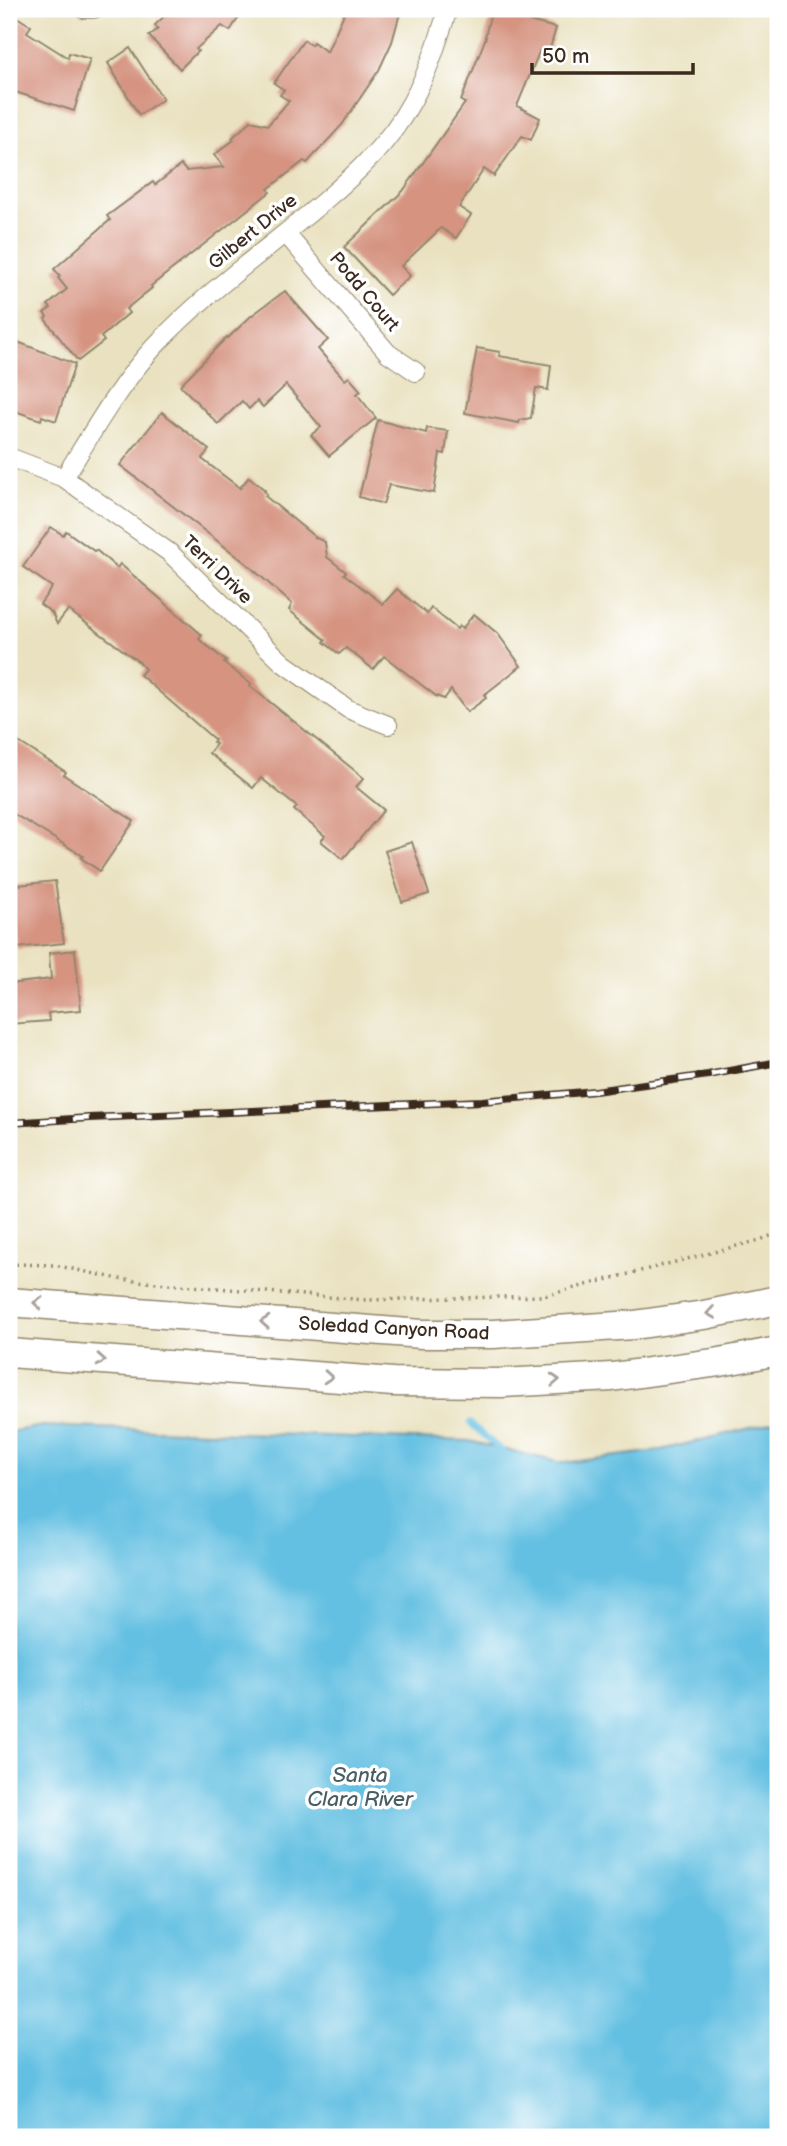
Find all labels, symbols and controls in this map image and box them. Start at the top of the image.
scale bar [532,32,692,76]
text: 50 m [542,44,589,69]
street label: Gilbert Drive [204,189,302,275]
street label: Podd Court [324,248,404,336]
street label: Terri Drive [177,531,257,609]
one-way arrow [32,1296,43,1311]
one-way arrow [705,1305,717,1320]
street label: Soledad Canyon Road [298,1313,490,1345]
one-way arrow [259,1314,270,1329]
one-way arrow [96,1352,107,1367]
one-way arrow [323,1369,334,1384]
one-way arrow [550,1373,561,1388]
water label: Santa Clara River [307,1763,414,1812]

